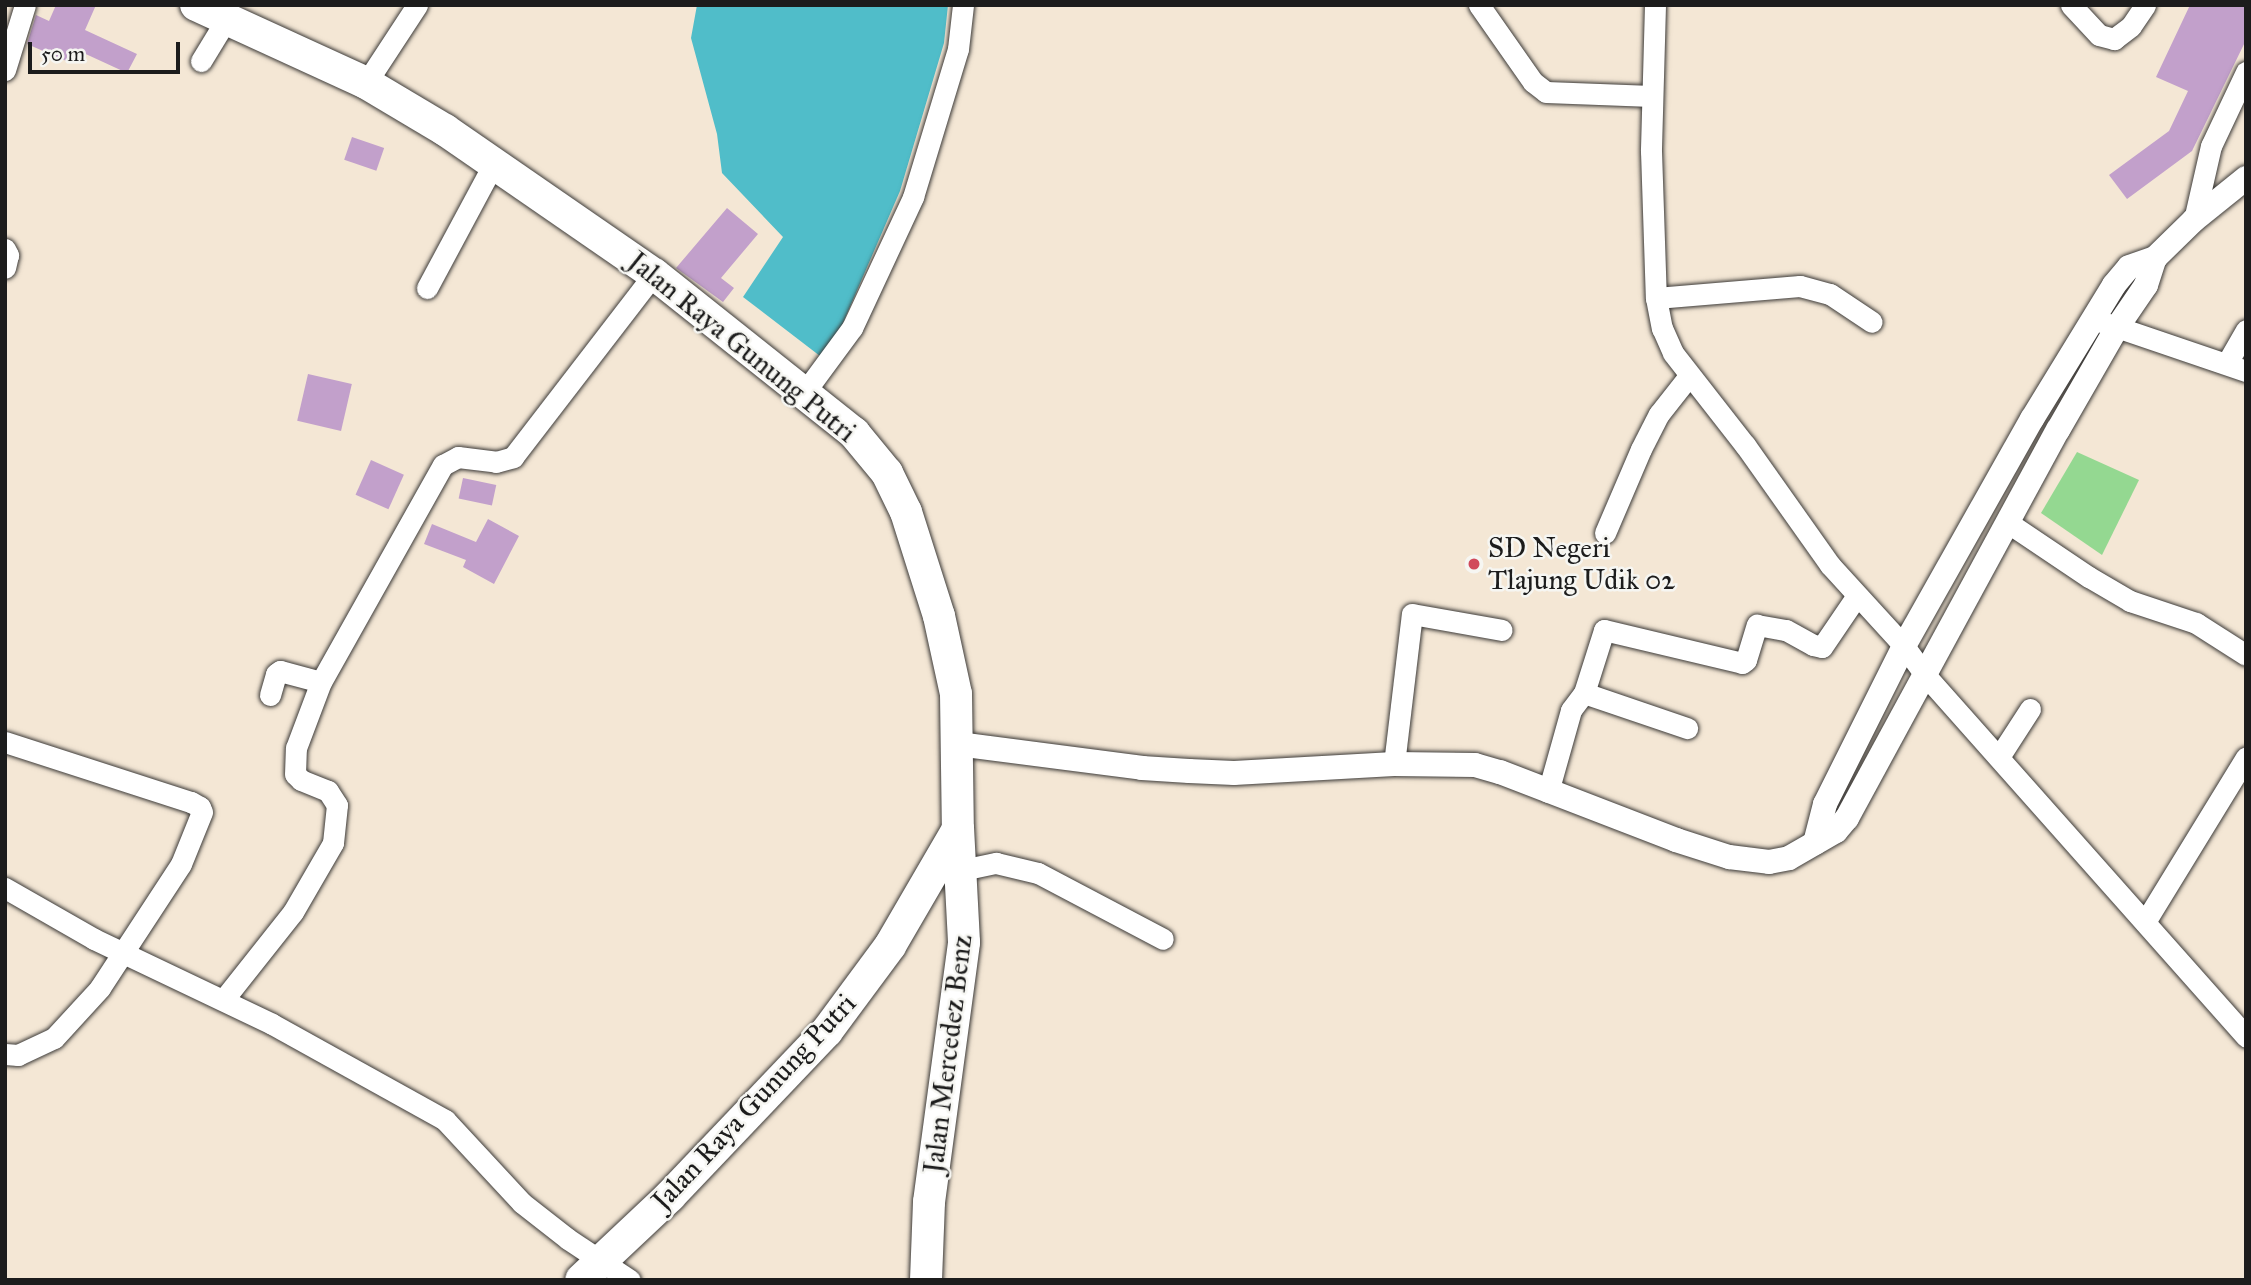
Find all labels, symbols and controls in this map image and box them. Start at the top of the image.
scale bar [32,28,184,72]
text: 50 m [41,41,85,67]
street label: Jalan Raya Gunung Putri [621,245,863,449]
place label: SD Negeri Tlajung Udik 02 [1488,531,1675,597]
marker: SD Negeri Tlajung Udik 02 [1466,556,1482,572]
street label: Jalan Mercedez Benz [917,933,979,1175]
street label: Jalan Raya Gunung Putri [645,987,863,1217]

